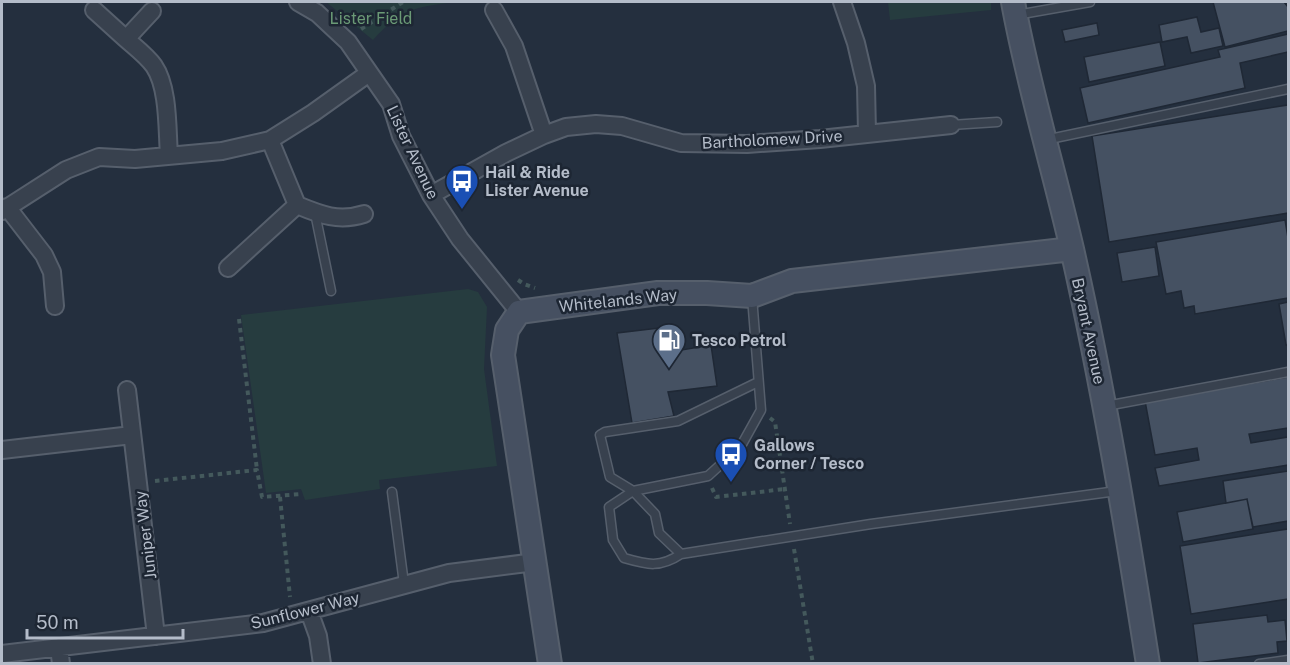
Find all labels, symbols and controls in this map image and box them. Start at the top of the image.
park label: Lister Field [330,9,412,28]
street label: Lister Avenue [383,102,443,202]
street label: Bartholomew Drive [701,126,843,153]
bus stop icon: Hail & Ride Lister Avenue [444,163,480,210]
place label: Hail & Ride Lister Avenue [485,163,589,200]
street label: Bryant Avenue [1068,276,1109,386]
street label: Whitelands Way [558,285,679,316]
fuel station icon: Tesco Petrol [651,322,687,369]
place label: Tesco Petrol [692,331,787,350]
bus stop icon: Gallows Corner / Tesco [713,436,749,483]
place label: Gallows Corner / Tesco [754,436,864,473]
street label: Juniper Way [131,489,160,580]
street label: Sunflower Way [249,588,362,633]
scale bar [27,602,183,640]
text: 50 m [36,612,79,633]

